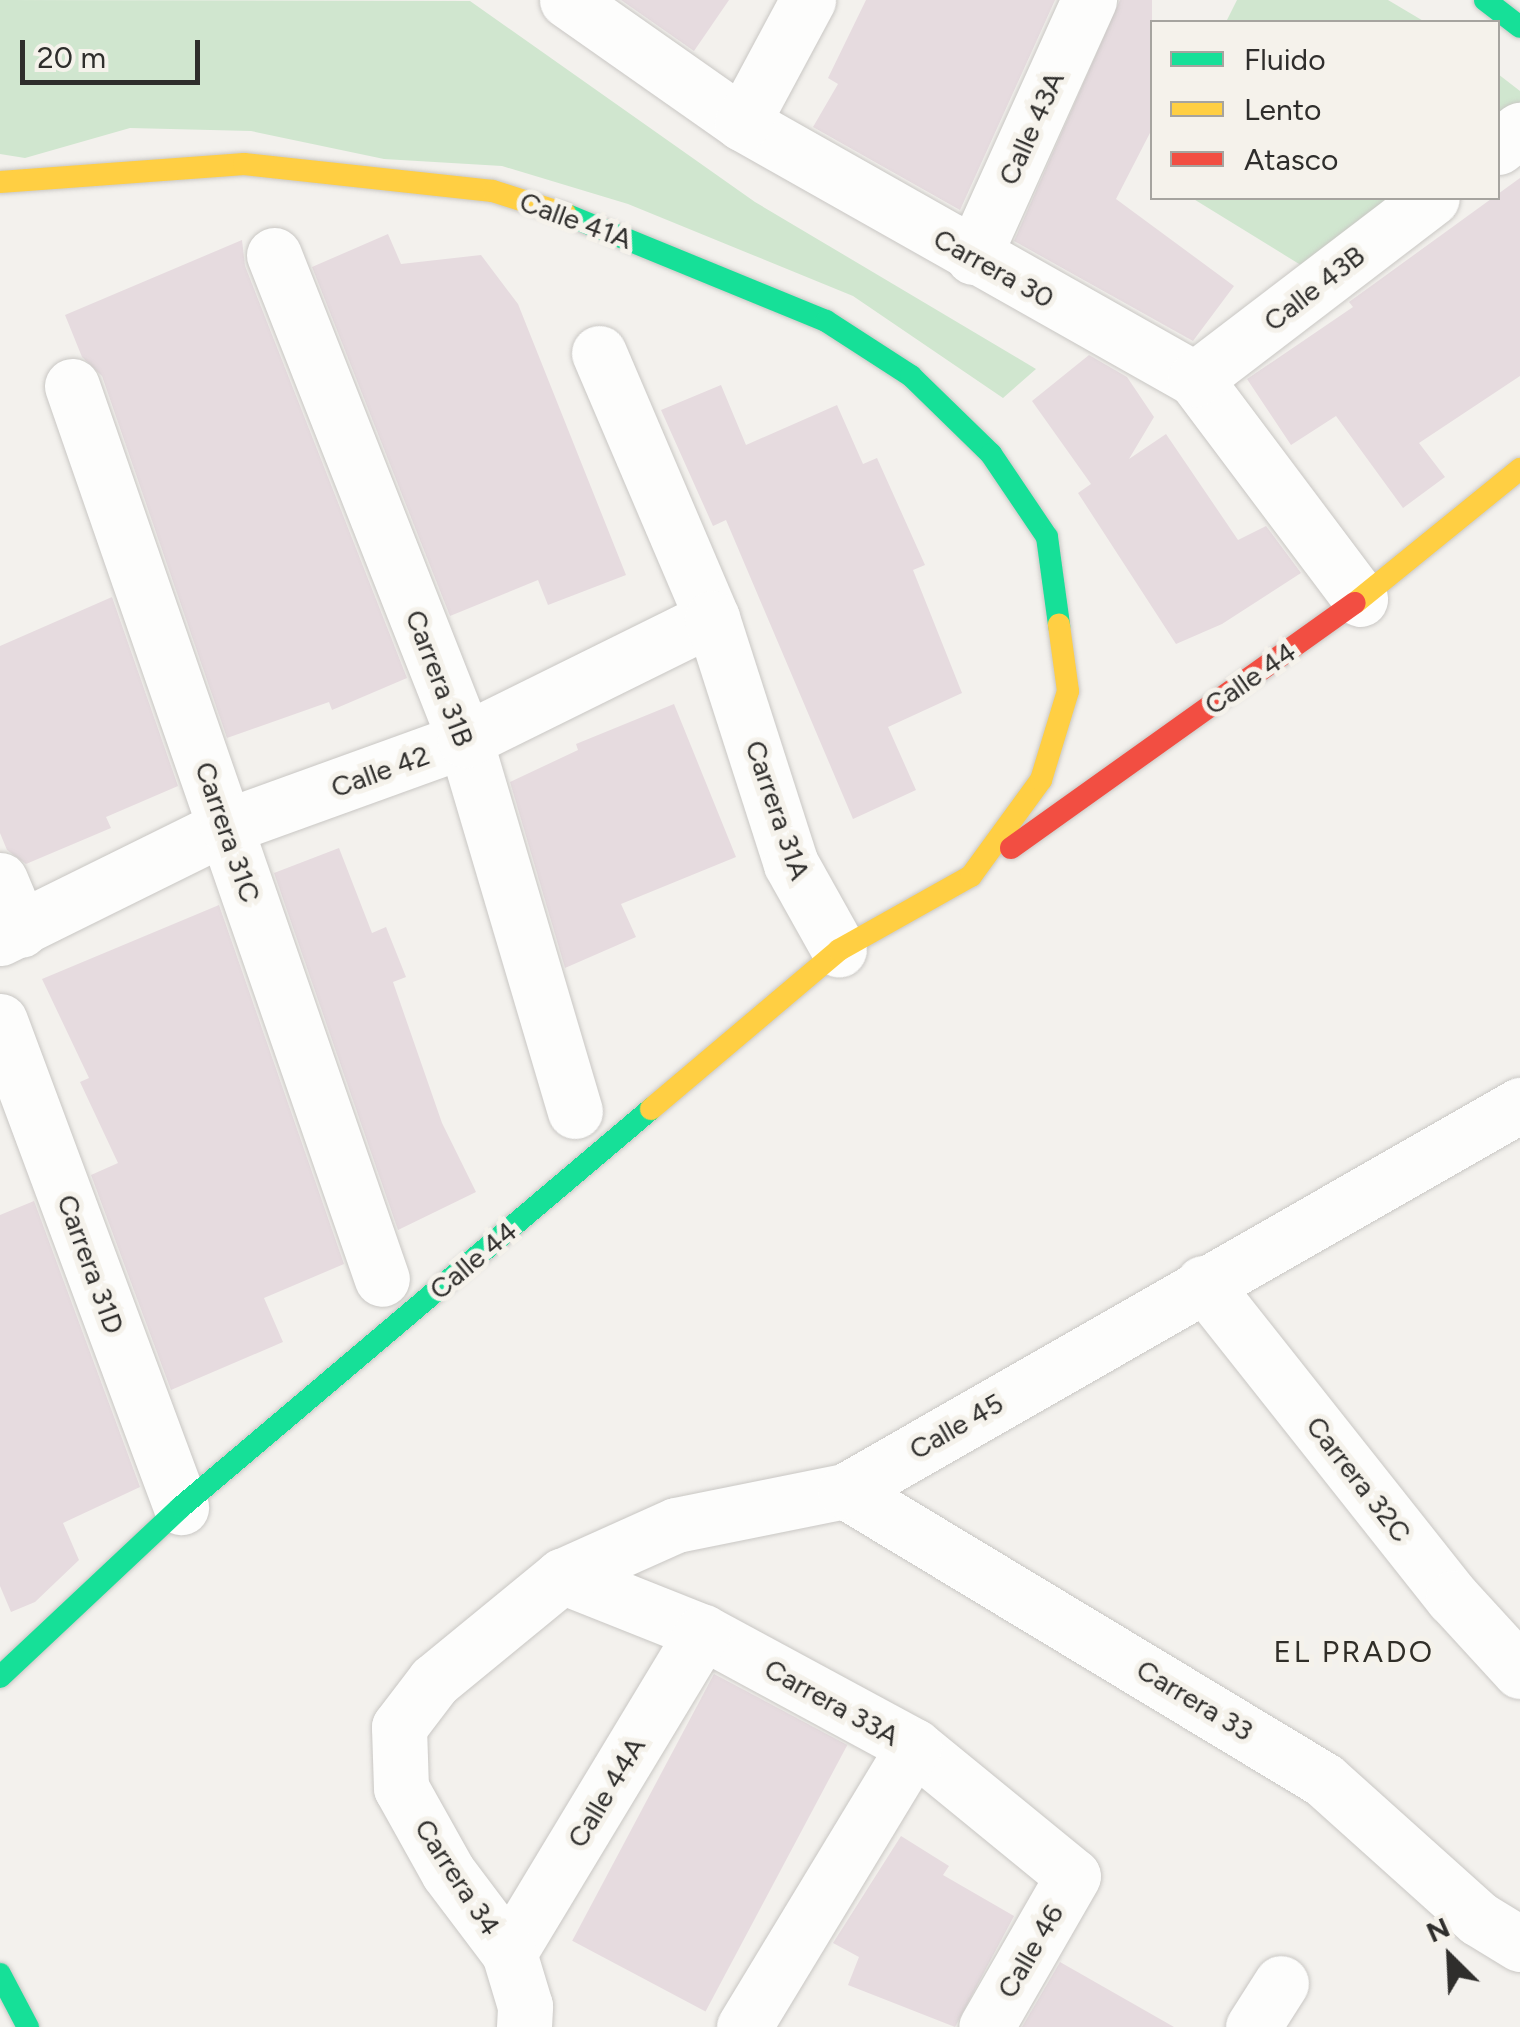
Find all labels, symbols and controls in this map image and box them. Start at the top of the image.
scale bar [25,20,205,82]
legend [1150,20,1500,200]
text: 20 m [37,39,106,76]
text: Fluido [1244,41,1326,78]
street label: Calle 43A [991,66,1071,190]
text: Lento [1244,91,1321,128]
text: Atasco [1244,141,1339,178]
street label: Calle 41A [515,184,637,256]
street label: Carrera 30 [928,221,1060,315]
street label: Calle 43B [1257,238,1371,338]
street label: Carrera 31B [399,605,481,751]
street label: Calle 44 [1198,634,1302,722]
street label: Carrera 31A [738,736,818,884]
street label: Calle 42 [326,738,434,804]
street label: Carrera 31C [188,757,268,907]
street label: Carrera 31D [50,1190,132,1338]
street label: Calle 44 [422,1214,524,1306]
street label: Calle 45 [903,1386,1009,1466]
street label: Carrera 32C [1299,1409,1419,1549]
district label: EL PRADO [1273,1634,1435,1670]
street label: Carrera 33A [759,1651,905,1753]
street label: Carrera 33 [1131,1652,1259,1748]
street label: Calle 44A [560,1731,652,1853]
street label: Carrera 34 [408,1813,508,1941]
street label: Calle 46 [990,1898,1070,2004]
north arrow [1400,1907,1500,2007]
text: N [1421,1910,1455,1950]

